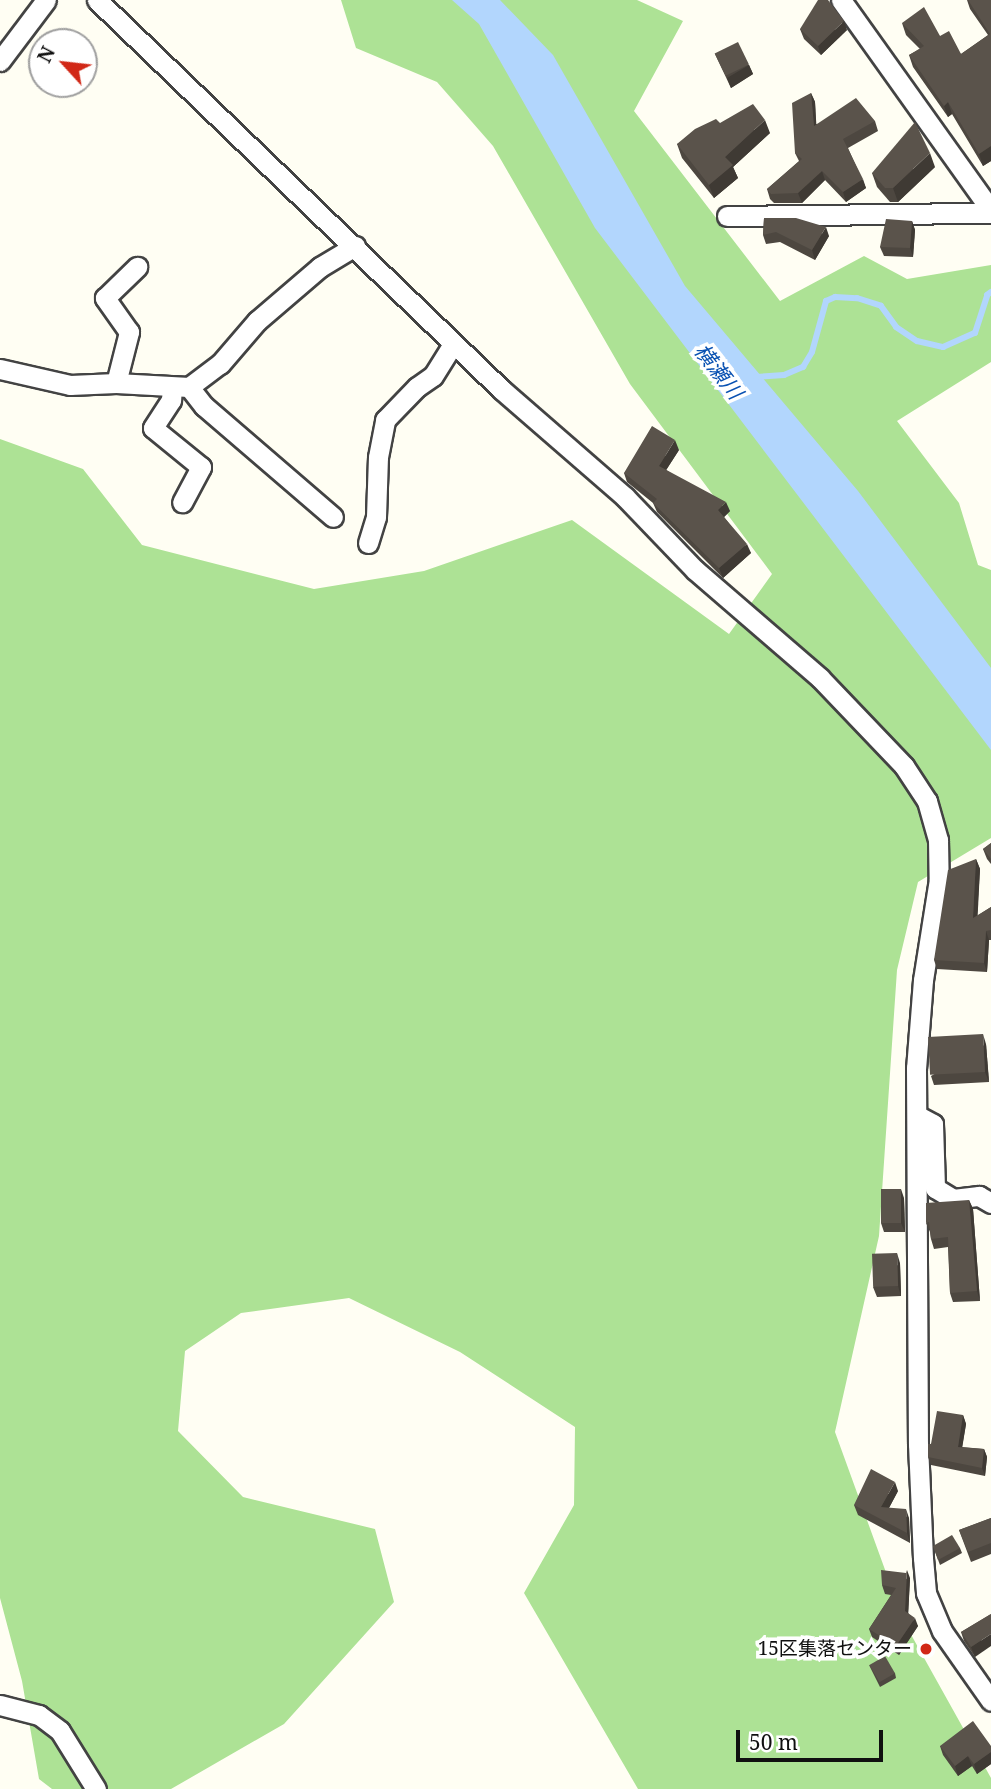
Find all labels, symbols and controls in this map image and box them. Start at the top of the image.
north arrow [28,28,98,98]
text: N [31,42,61,67]
water label: 横瀬川 [690,338,748,404]
place label: 15区集落センター [758,1638,912,1660]
marker: 15区集落センター [918,1641,934,1657]
scale bar [739,1716,886,1760]
text: 50 m [749,1728,798,1756]

